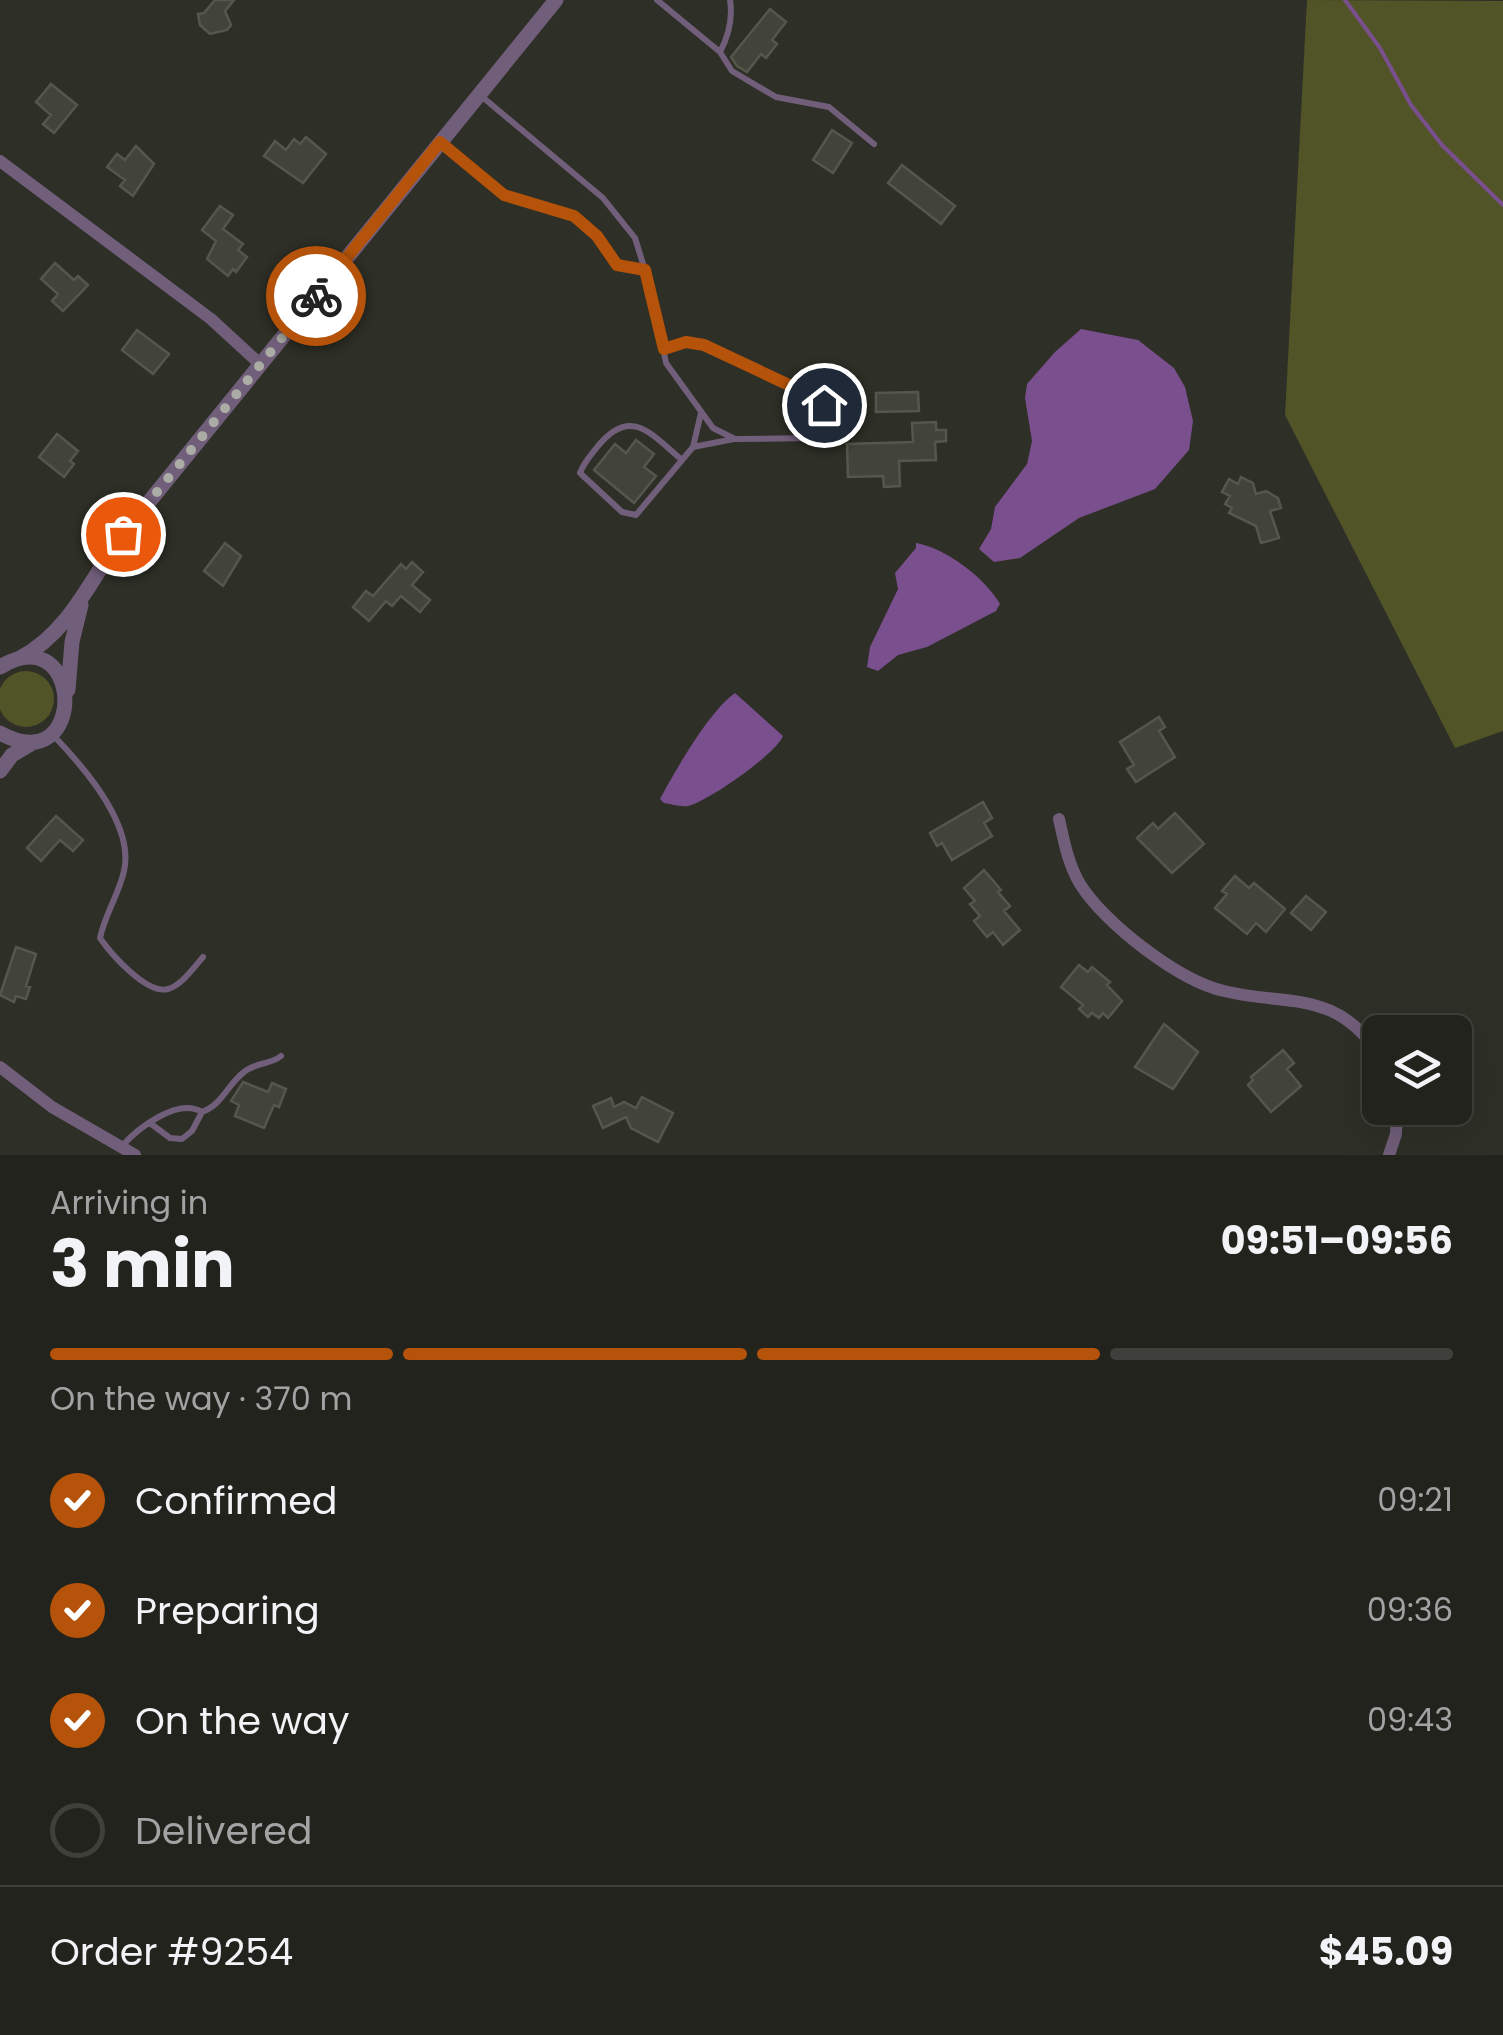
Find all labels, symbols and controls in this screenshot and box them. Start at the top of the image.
courier [266,246,366,346]
icon: bike [289,269,344,324]
pin [782,363,867,448]
icon: home [797,378,852,433]
pin [81,492,166,577]
icon: bag [96,507,151,562]
map controls [1362,1015,1472,1125]
button: layers [1362,1015,1472,1125]
text: Arriving in [50,1180,208,1225]
text: 09:51–09:56 [1221,1214,1453,1267]
text: 3 min [50,1219,235,1310]
text: On the way · 370 m [50,1376,352,1421]
icon: check [50,1473,105,1528]
text: Confirmed [135,1474,337,1527]
text: 09:21 [1377,1477,1453,1522]
icon: check [50,1583,105,1638]
text: Preparing [135,1584,320,1637]
text: 09:36 [1367,1587,1453,1632]
icon: check [50,1693,105,1748]
text: On the way [135,1694,349,1747]
text: 09:43 [1367,1697,1453,1742]
text: Delivered [135,1804,312,1857]
text: Order #9254 [50,1925,293,1978]
text: $45.09 [1319,1925,1453,1978]

